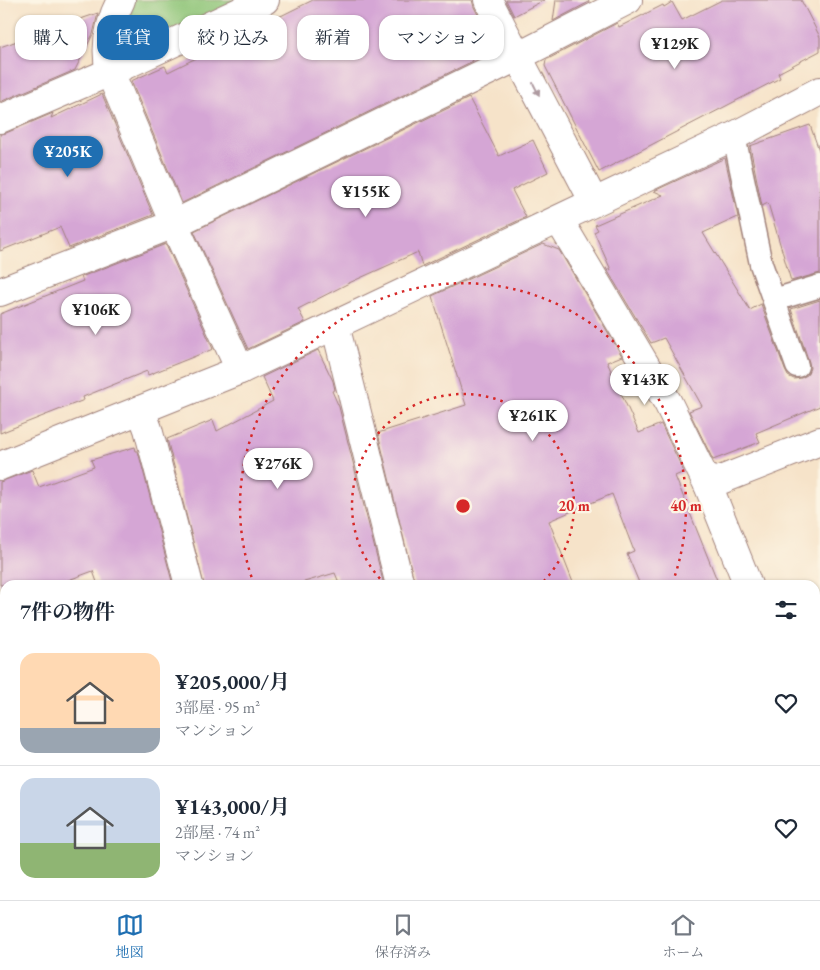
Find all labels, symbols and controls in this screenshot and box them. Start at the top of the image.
chip: 購入 [15,15,87,60]
chip: 賃貸 [97,15,169,60]
chip: 絞り込み [179,15,287,60]
chip: 新着 [297,15,369,60]
chip: マンション [379,15,504,60]
pin: ¥129K [640,28,710,70]
text: ¥129K [651,33,699,54]
one-way arrow [532,82,540,97]
pin: ¥205K [33,136,103,178]
text: ¥205K [44,141,92,162]
pin: ¥155K [331,176,401,218]
text: ¥155K [342,181,390,202]
pin: ¥106K [61,294,131,336]
text: ¥106K [72,299,120,320]
pin: ¥143K [610,364,680,406]
text: ¥143K [621,369,669,390]
pin: ¥261K [498,400,568,442]
text: ¥261K [509,405,557,426]
pin: ¥276K [243,448,313,490]
text: ¥276K [254,453,302,474]
text: 20 m [558,496,590,515]
text: 40 m [670,496,702,515]
centre of rings [454,497,472,515]
icon: filters [772,596,800,624]
text: 7件の物件 [20,598,115,625]
text: ¥205,000/月 [175,668,290,695]
icon: home [60,673,120,733]
icon: heart [772,689,800,717]
text: 3部屋 · 95 m² [175,697,260,718]
text: マンション [175,720,254,741]
text: ¥143,000/月 [175,793,290,820]
icon: home [60,798,120,858]
icon: heart [772,814,800,842]
text: 2部屋 · 74 m² [175,822,260,843]
text: マンション [175,845,254,866]
tab: 地図 [116,911,144,961]
tab: 保存済み [375,911,431,961]
tab: ホーム [662,911,704,961]

